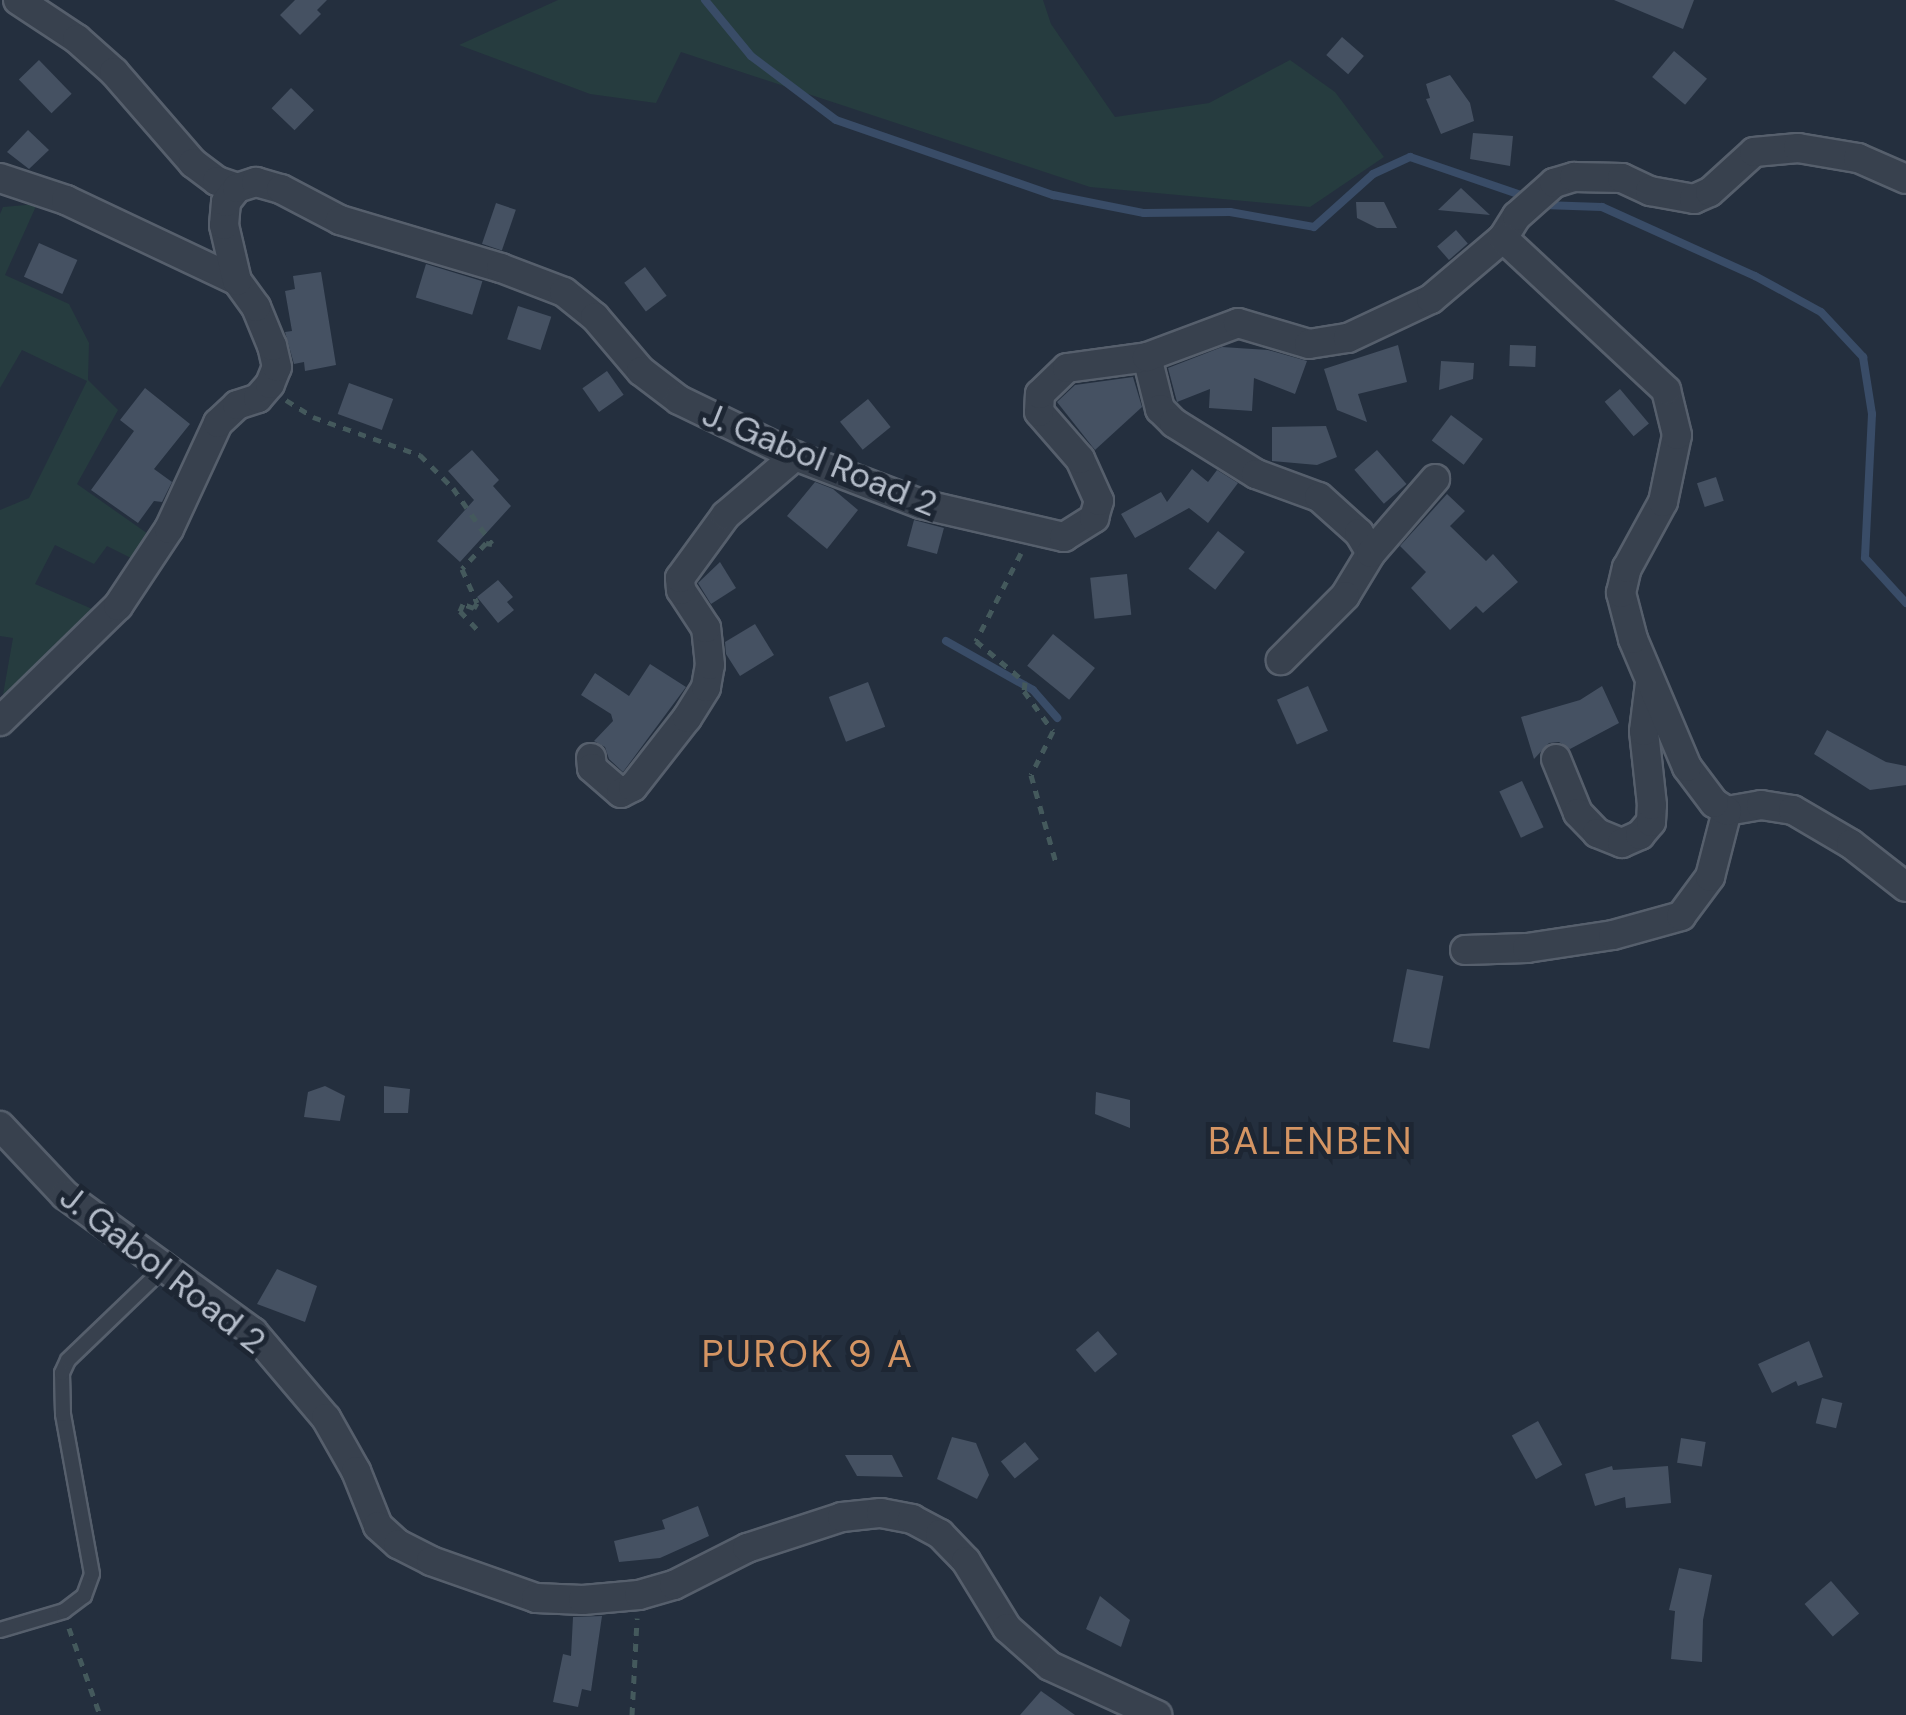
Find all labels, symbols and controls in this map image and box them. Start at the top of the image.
street label: J. Gabol Road 2 [697,393,943,525]
district label: BALENBEN [1208,1119,1414,1165]
street label: J. Gabol Road 2 [52,1176,274,1362]
district label: PUROK 9 A [702,1332,914,1378]

